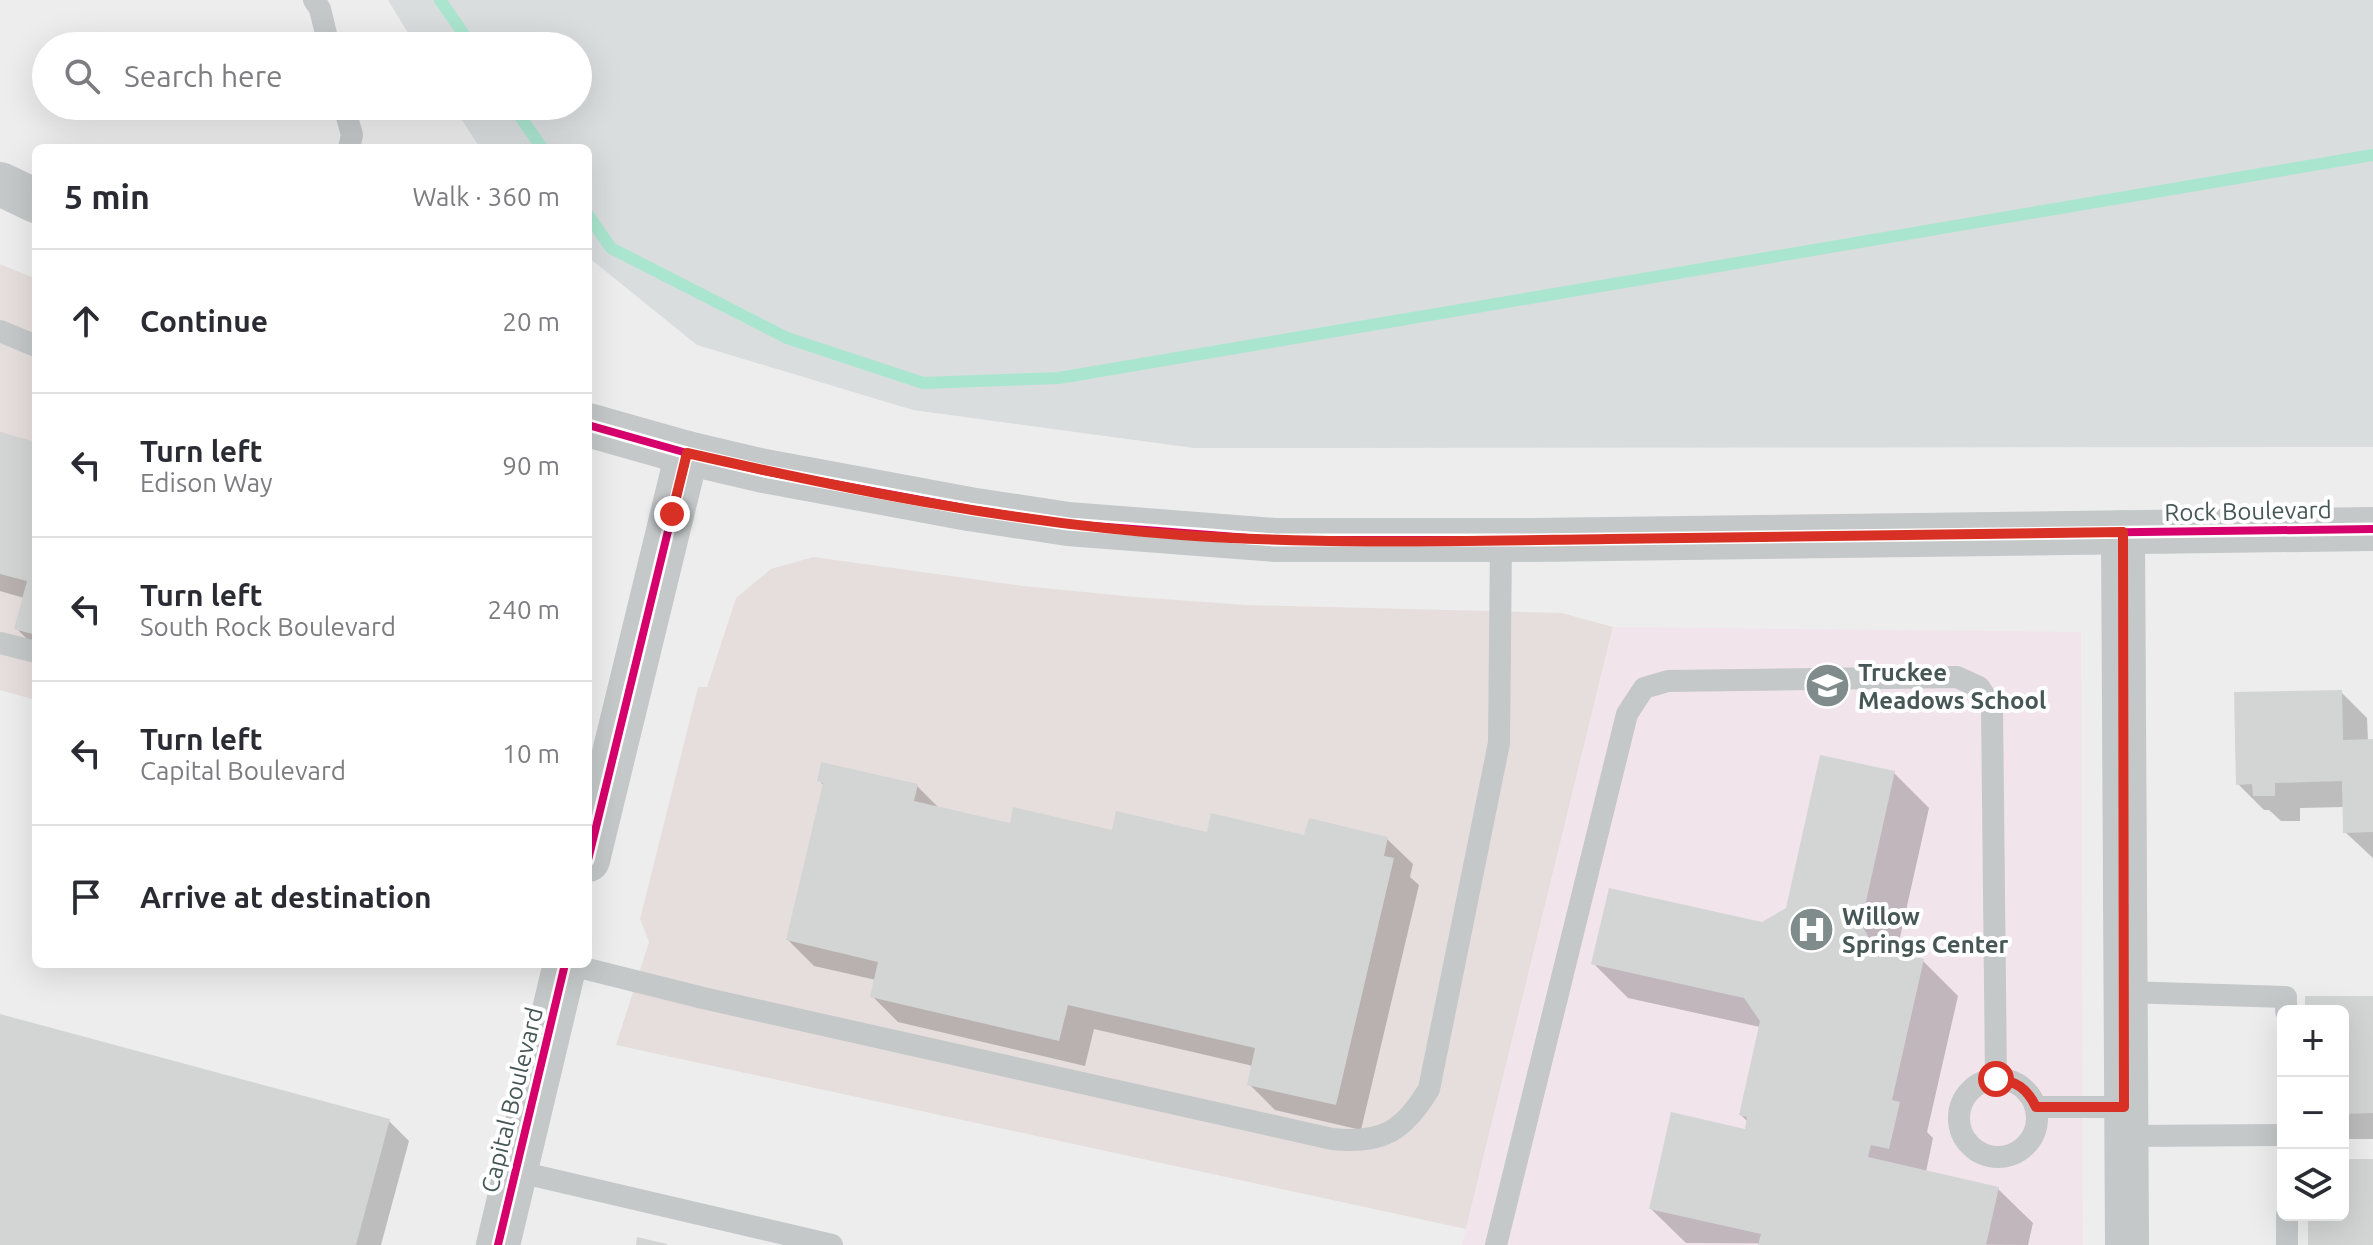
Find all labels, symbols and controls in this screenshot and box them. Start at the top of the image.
search box [32,32,592,120]
icon: search [60,54,104,98]
text: Search here [124,59,283,93]
text: 5 min [64,177,150,215]
text: Walk · 360 m [412,182,560,211]
icon: ahead [64,299,108,343]
text: Continue [140,304,268,338]
text: 20 m [502,307,560,336]
text: Turn left [140,434,262,468]
icon: left [64,443,108,487]
text: 90 m [502,451,560,480]
text: Edison Way [140,468,273,497]
route end [654,496,690,532]
street label: Rock Boulevard [2164,496,2332,526]
text: Turn left [140,578,262,612]
icon: left [64,587,108,631]
text: 240 m [488,595,560,624]
text: South Rock Boulevard [140,612,396,641]
place label: Truckee Meadows School [1858,659,2046,714]
school or university icon: Truckee Meadows School [1803,662,1851,710]
text: Turn left [140,722,262,756]
icon: left [64,731,108,775]
text: 10 m [502,739,560,768]
text: Capital Boulevard [140,756,346,785]
icon: arrive [64,875,108,919]
text: Arrive at destination [140,880,432,914]
place label: Willow Springs Center [1842,903,2009,958]
hospital icon: Willow Springs Center [1787,906,1835,954]
street label: Capital Boulevard [476,1005,548,1195]
map controls [2277,1005,2349,1221]
button: + [2277,1005,2349,1077]
route start [1978,1061,2014,1097]
button: − [2277,1077,2349,1149]
button: layers [2277,1149,2349,1221]

